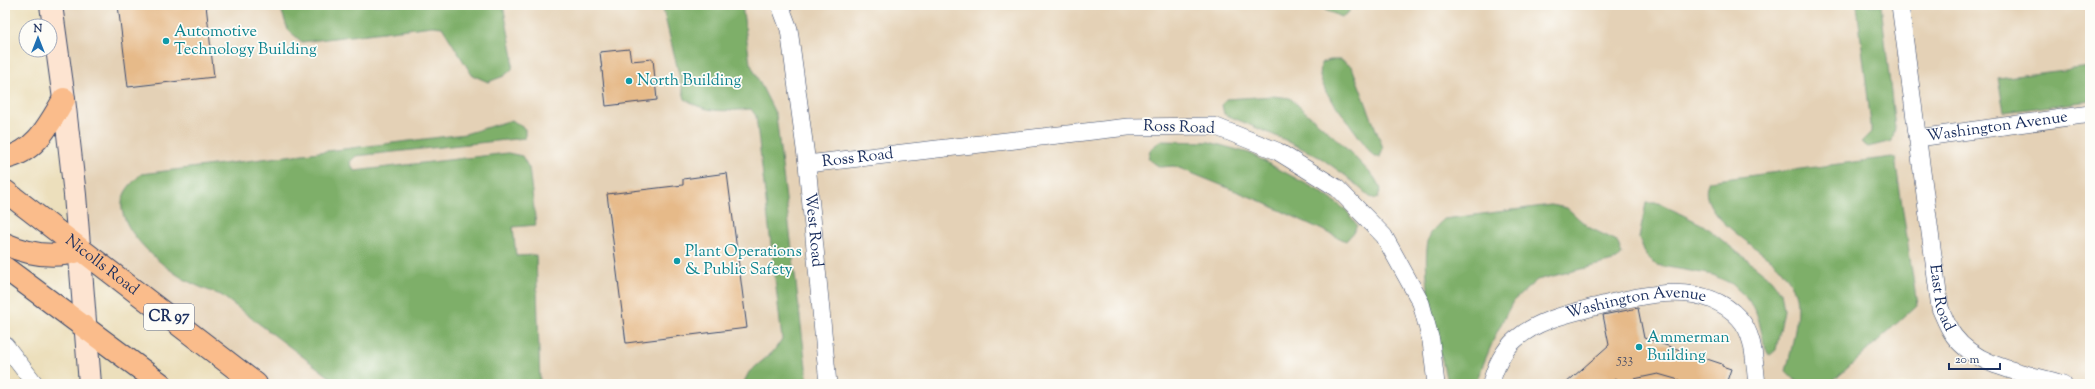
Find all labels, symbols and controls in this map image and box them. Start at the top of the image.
north arrow [18,18,58,58]
text: N [33,21,43,37]
place label: Automotive Technology Building [174,21,317,62]
marker: Automotive Technology Building [161,36,171,46]
place label: North Building [637,70,742,93]
marker: North Building [624,76,634,86]
street label: Washington Avenue [1925,106,2069,148]
street label: Ross Road [1143,115,1215,141]
street label: Ross Road [821,143,895,174]
street label: West Road [798,192,828,268]
street label: Nicolls Road [60,230,144,301]
place label: Plant Operations & Public Safety [685,241,802,282]
marker: Plant Operations & Public Safety [672,256,682,266]
street label: East Road [1923,263,1960,335]
street label: Washington Avenue [1563,282,1709,325]
road number: CR 97 [144,304,194,330]
place label: Ammerman Building [1647,327,1730,368]
marker: Ammerman Building [1634,342,1644,352]
scale bar [1949,345,2000,371]
house number: 533 [1616,350,1633,370]
text: 20 m [1955,351,1980,369]

